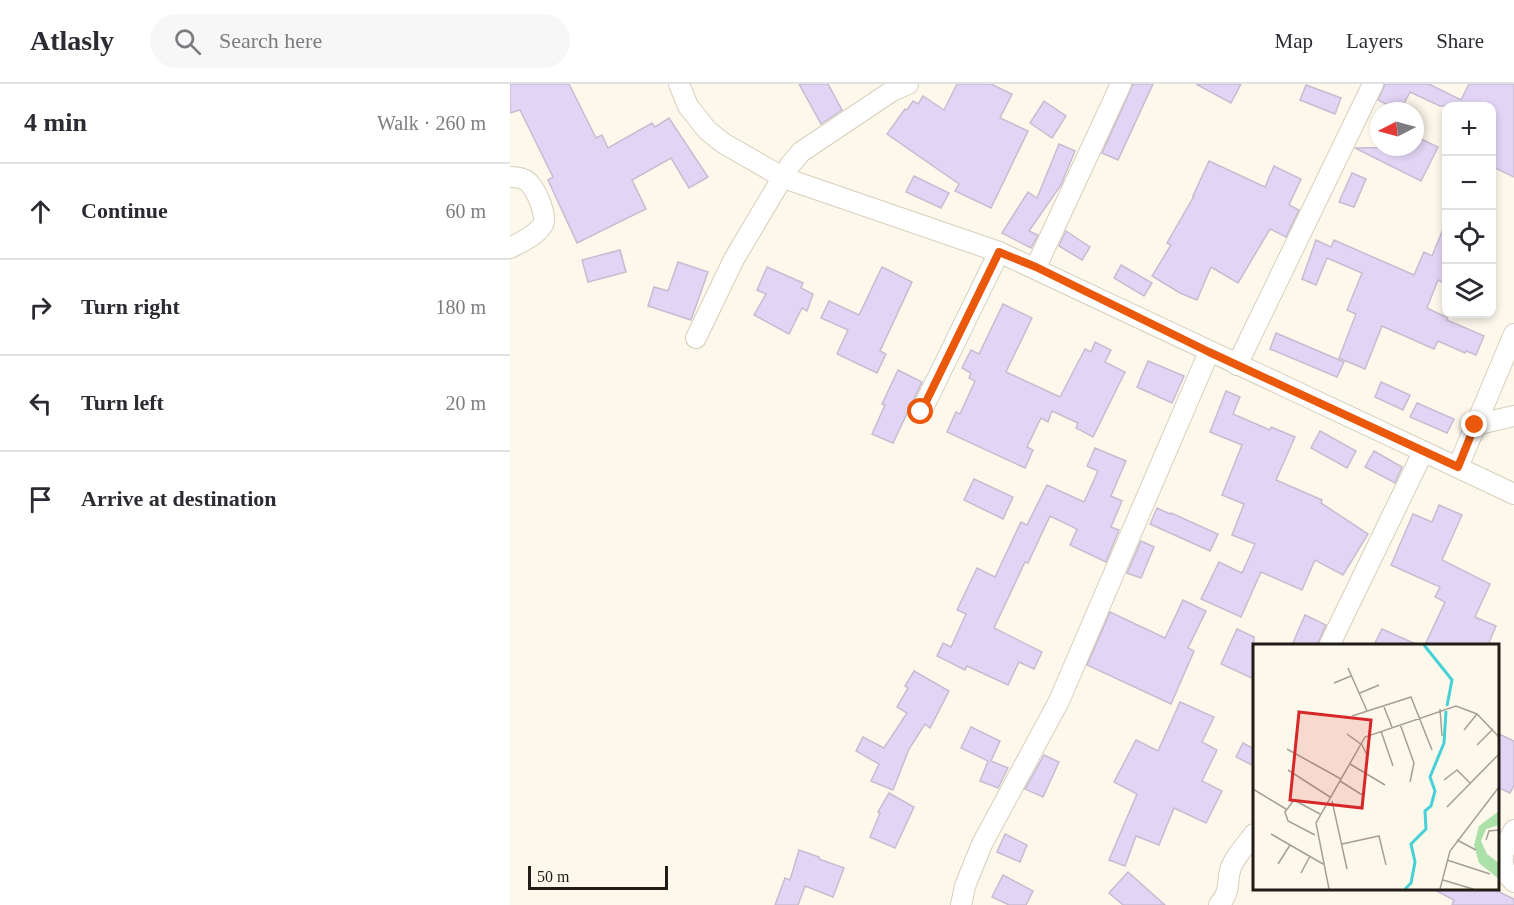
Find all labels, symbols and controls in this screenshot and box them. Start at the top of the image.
search box [150,14,570,68]
text: Atlasly [30,25,114,56]
icon: search [171,25,204,58]
text: Search here [219,28,322,53]
text: Map [1275,29,1313,53]
text: Layers [1346,29,1403,53]
text: Share [1436,29,1484,53]
north arrow [1370,102,1424,156]
map controls [1442,102,1496,318]
button: + [1442,102,1496,156]
text: 4 min [24,108,87,137]
text: Walk · 260 m [377,112,486,134]
button: − [1442,156,1496,210]
icon: ahead [24,195,57,228]
text: Continue [81,198,168,223]
text: 60 m [445,200,486,222]
button: locate [1442,210,1496,264]
button: layers [1442,264,1496,318]
icon: right [24,291,57,324]
text: Turn right [81,294,180,319]
text: 180 m [435,296,486,318]
icon: left [24,387,57,420]
text: Turn left [81,390,164,415]
text: 20 m [445,392,486,414]
route start [907,398,933,424]
route end [1461,411,1487,437]
icon: arrive [24,483,57,516]
text: Arrive at destination [81,486,277,511]
inset map [1253,644,1499,890]
scale bar [528,863,668,890]
text: 50 m [537,868,569,885]

